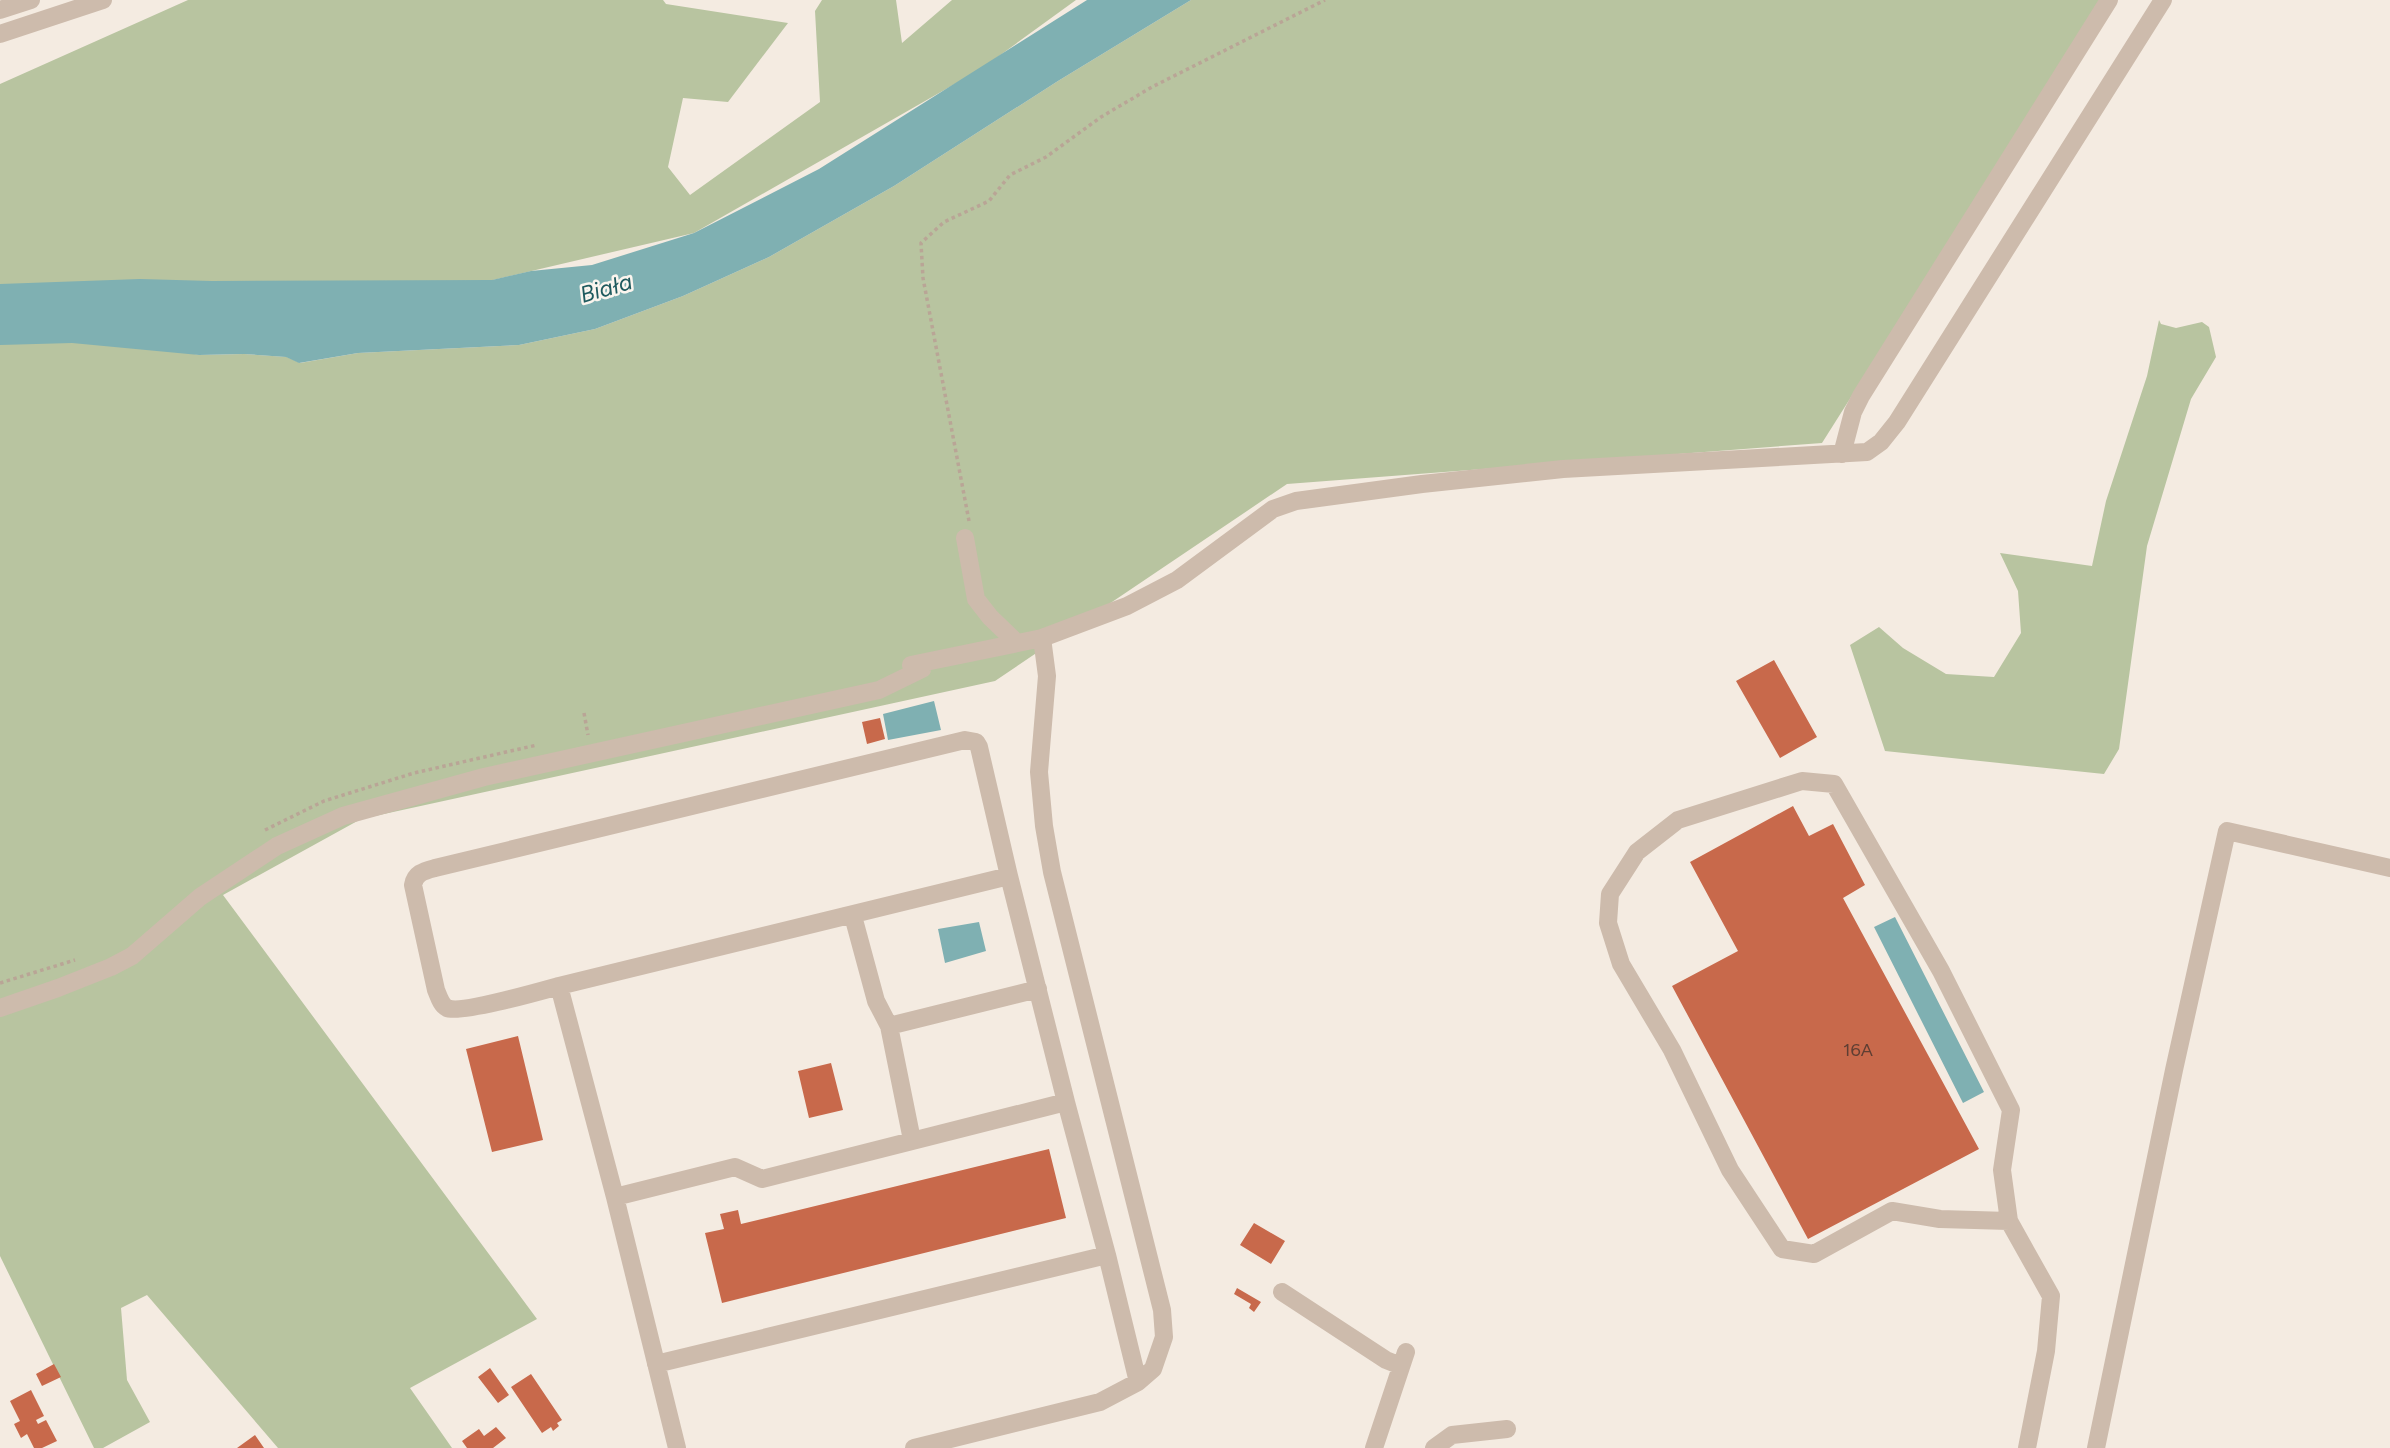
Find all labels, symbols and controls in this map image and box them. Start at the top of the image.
water label: Biała [577,267,635,309]
house number: 16A [1843,1039,1873,1061]

